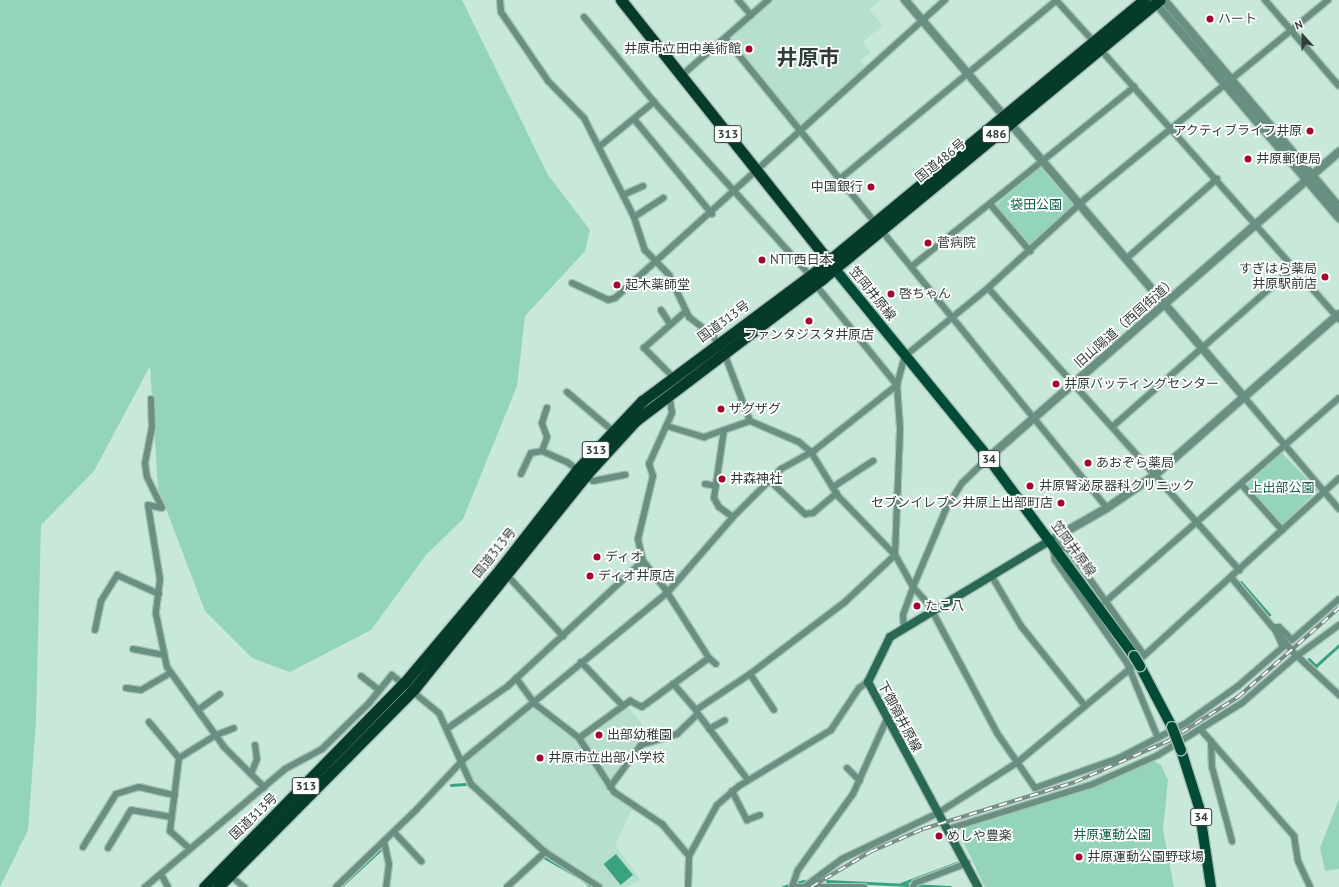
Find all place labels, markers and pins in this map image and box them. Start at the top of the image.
place label: ハート [1218,11,1257,27]
marker: ハート [1205,14,1215,24]
place label: 井原市立田中美術館 [624,41,741,57]
marker: 井原市立田中美術館 [744,44,754,54]
place label: アクティブライフ井原 [1172,123,1302,139]
marker: アクティブライフ井原 [1305,126,1315,136]
place label: 井原郵便局 [1256,151,1321,167]
marker: 井原郵便局 [1243,154,1253,164]
place label: 中国銀行 [811,179,863,195]
marker: 中国銀行 [866,182,876,192]
place label: 菅病院 [937,235,976,251]
marker: 菅病院 [922,237,934,249]
place label: NTT西日本 [770,252,832,268]
marker: NTT西日本 [757,255,767,265]
place label: すぎはら薬局 井原駅前店 [1239,262,1317,293]
marker: すぎはら薬局 井原駅前店 [1320,272,1330,282]
place label: 起木薬師堂 [625,277,690,293]
marker: 起木薬師堂 [612,280,622,290]
place label: 啓ちゃん [899,286,951,302]
marker: 啓ちゃん [886,289,896,299]
marker: ファンタジスタ井原店 [804,316,814,326]
place label: ファンタジスタ井原店 [744,327,874,343]
place label: 井原バッティングセンター [1064,376,1220,392]
marker: 井原バッティングセンター [1051,379,1061,389]
place label: ザグザグ [729,401,781,417]
marker: ザグザグ [716,404,726,414]
place label: あおぞら薬局 [1096,455,1174,471]
marker: あおぞら薬局 [1083,458,1093,468]
place label: 井森神社 [730,471,782,487]
marker: 井森神社 [717,474,727,484]
place label: 井原腎泌尿器科クリニック [1039,478,1195,494]
marker: 井原腎泌尿器科クリニック [1024,480,1036,492]
place label: セブンイレブン井原上出部町店 [871,495,1053,511]
marker: セブンイレブン井原上出部町店 [1056,498,1066,508]
place label: ディオ [605,549,644,565]
marker: ディオ [592,552,602,562]
place label: ディオ井原店 [598,568,676,584]
marker: ディオ井原店 [585,571,595,581]
place label: たこ八 [925,598,964,614]
marker: たこ八 [912,601,922,611]
place label: 出部幼稚園 [607,727,672,743]
marker: 出部幼稚園 [594,730,604,740]
place label: 井原市立出部小学校 [548,750,665,766]
marker: 井原市立出部小学校 [535,753,545,763]
place label: めしや豊楽 [947,828,1012,844]
marker: めしや豊楽 [934,831,944,841]
place label: 井原運動公園野球場 [1087,849,1204,865]
marker: 井原運動公園野球場 [1074,852,1084,862]

